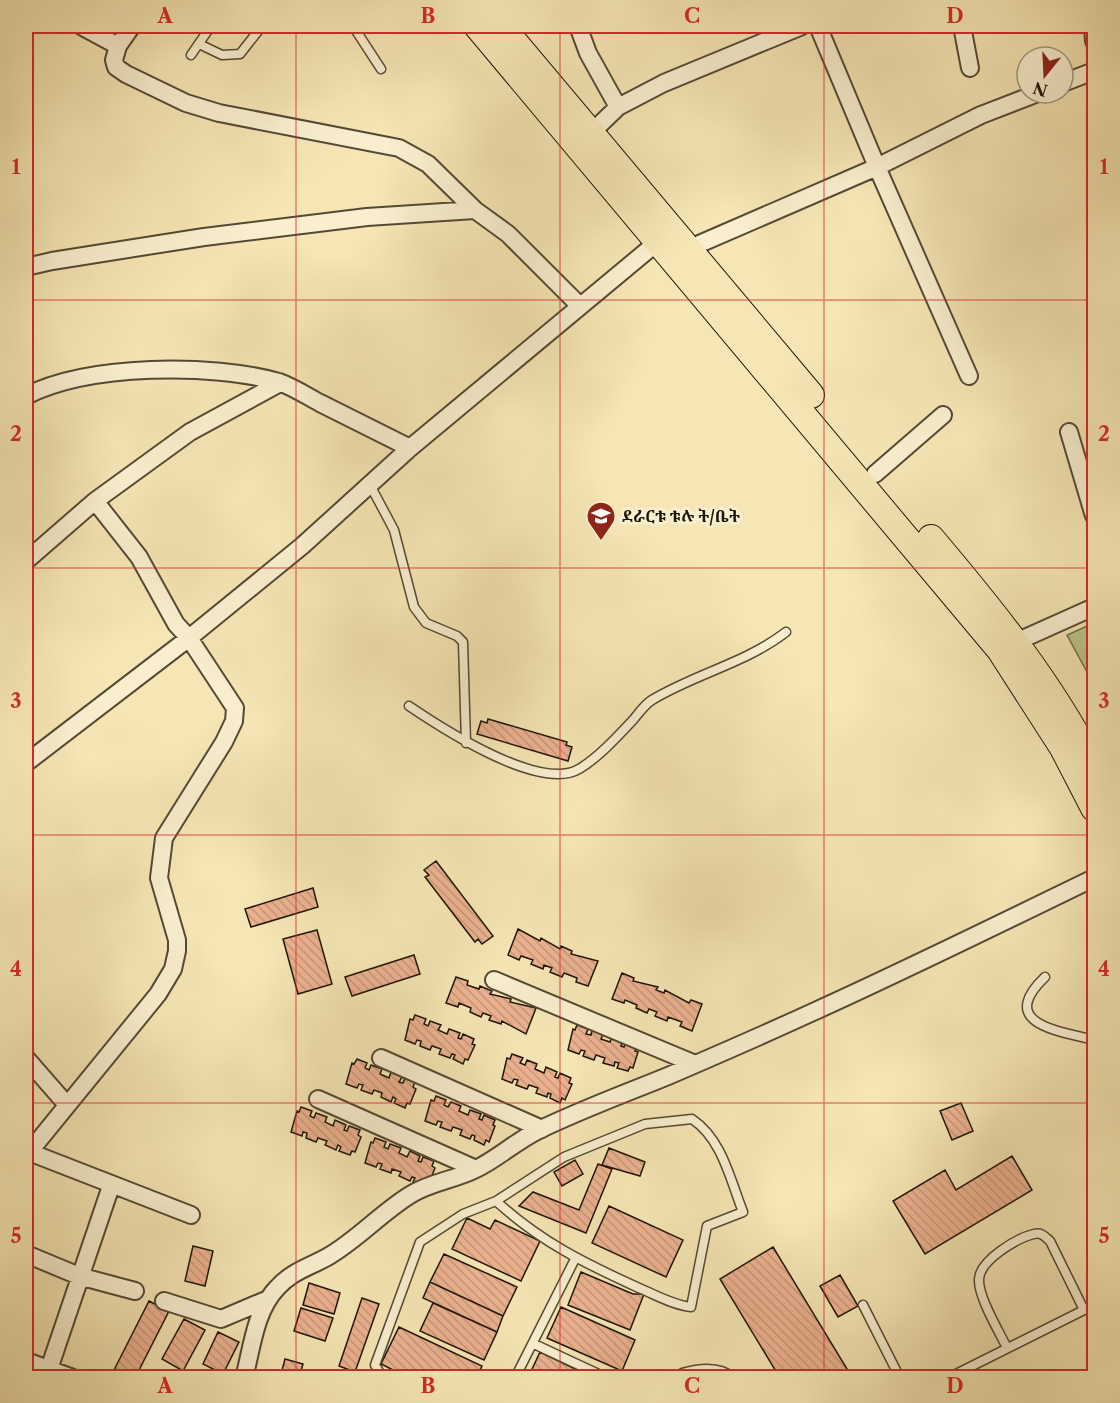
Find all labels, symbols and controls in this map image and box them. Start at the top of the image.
text: A [156,4,173,28]
text: B [421,4,436,28]
text: C [684,4,700,28]
text: D [946,4,964,28]
north arrow [1015,45,1075,105]
text: N [1031,78,1050,101]
text: 1 [12,155,21,179]
text: 1 [1100,155,1109,179]
text: 2 [10,422,22,446]
text: 2 [1098,422,1110,446]
school or university icon: ደራርቱ ቱሉ ት/ቤት [585,500,617,542]
place label: ደራርቱ ቱሉ ት/ቤት [622,506,740,526]
text: 3 [10,689,22,713]
text: 3 [1098,689,1110,713]
text: 4 [10,957,22,981]
text: 4 [1098,957,1110,981]
text: 5 [10,1224,22,1248]
text: 5 [1098,1224,1110,1248]
text: A [156,1374,173,1398]
text: B [421,1374,436,1398]
text: C [684,1374,700,1398]
text: D [946,1374,964,1398]

